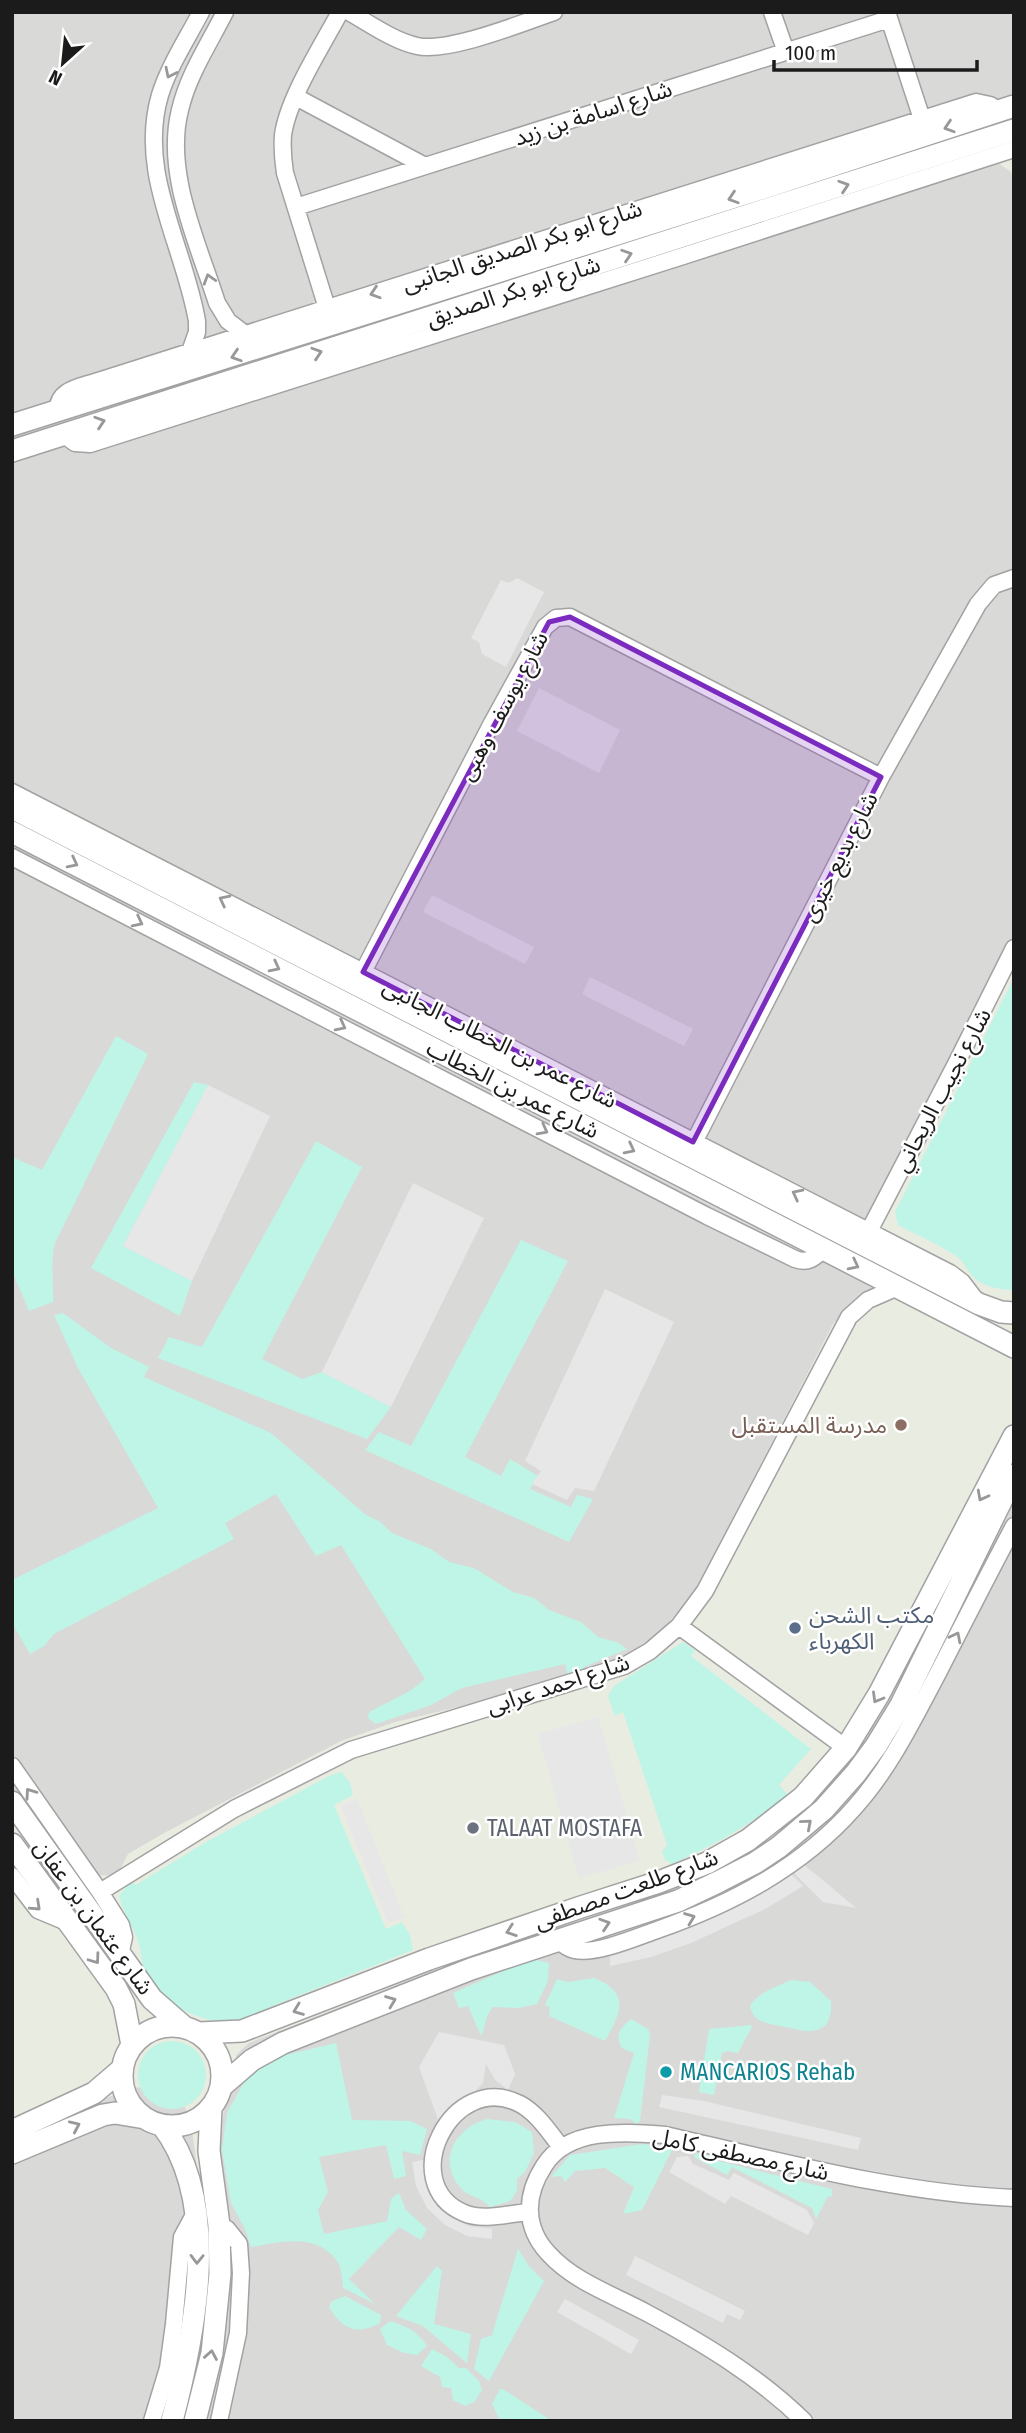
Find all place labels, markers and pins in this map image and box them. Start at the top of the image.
place label: مدرسة المستقبل [731,1411,887,1439]
marker: مدرسة المستقبل [893,1417,909,1433]
place label: مكتب الشحن الكهرباء [809,1601,934,1655]
marker: مكتب الشحن الكهرباء [787,1620,803,1636]
place label: TALAAT MOSTAFA [487,1814,642,1842]
marker: TALAAT MOSTAFA [465,1820,481,1836]
place label: MANCARIOS Rehab [680,2058,855,2086]
marker: MANCARIOS Rehab [658,2064,674,2080]

